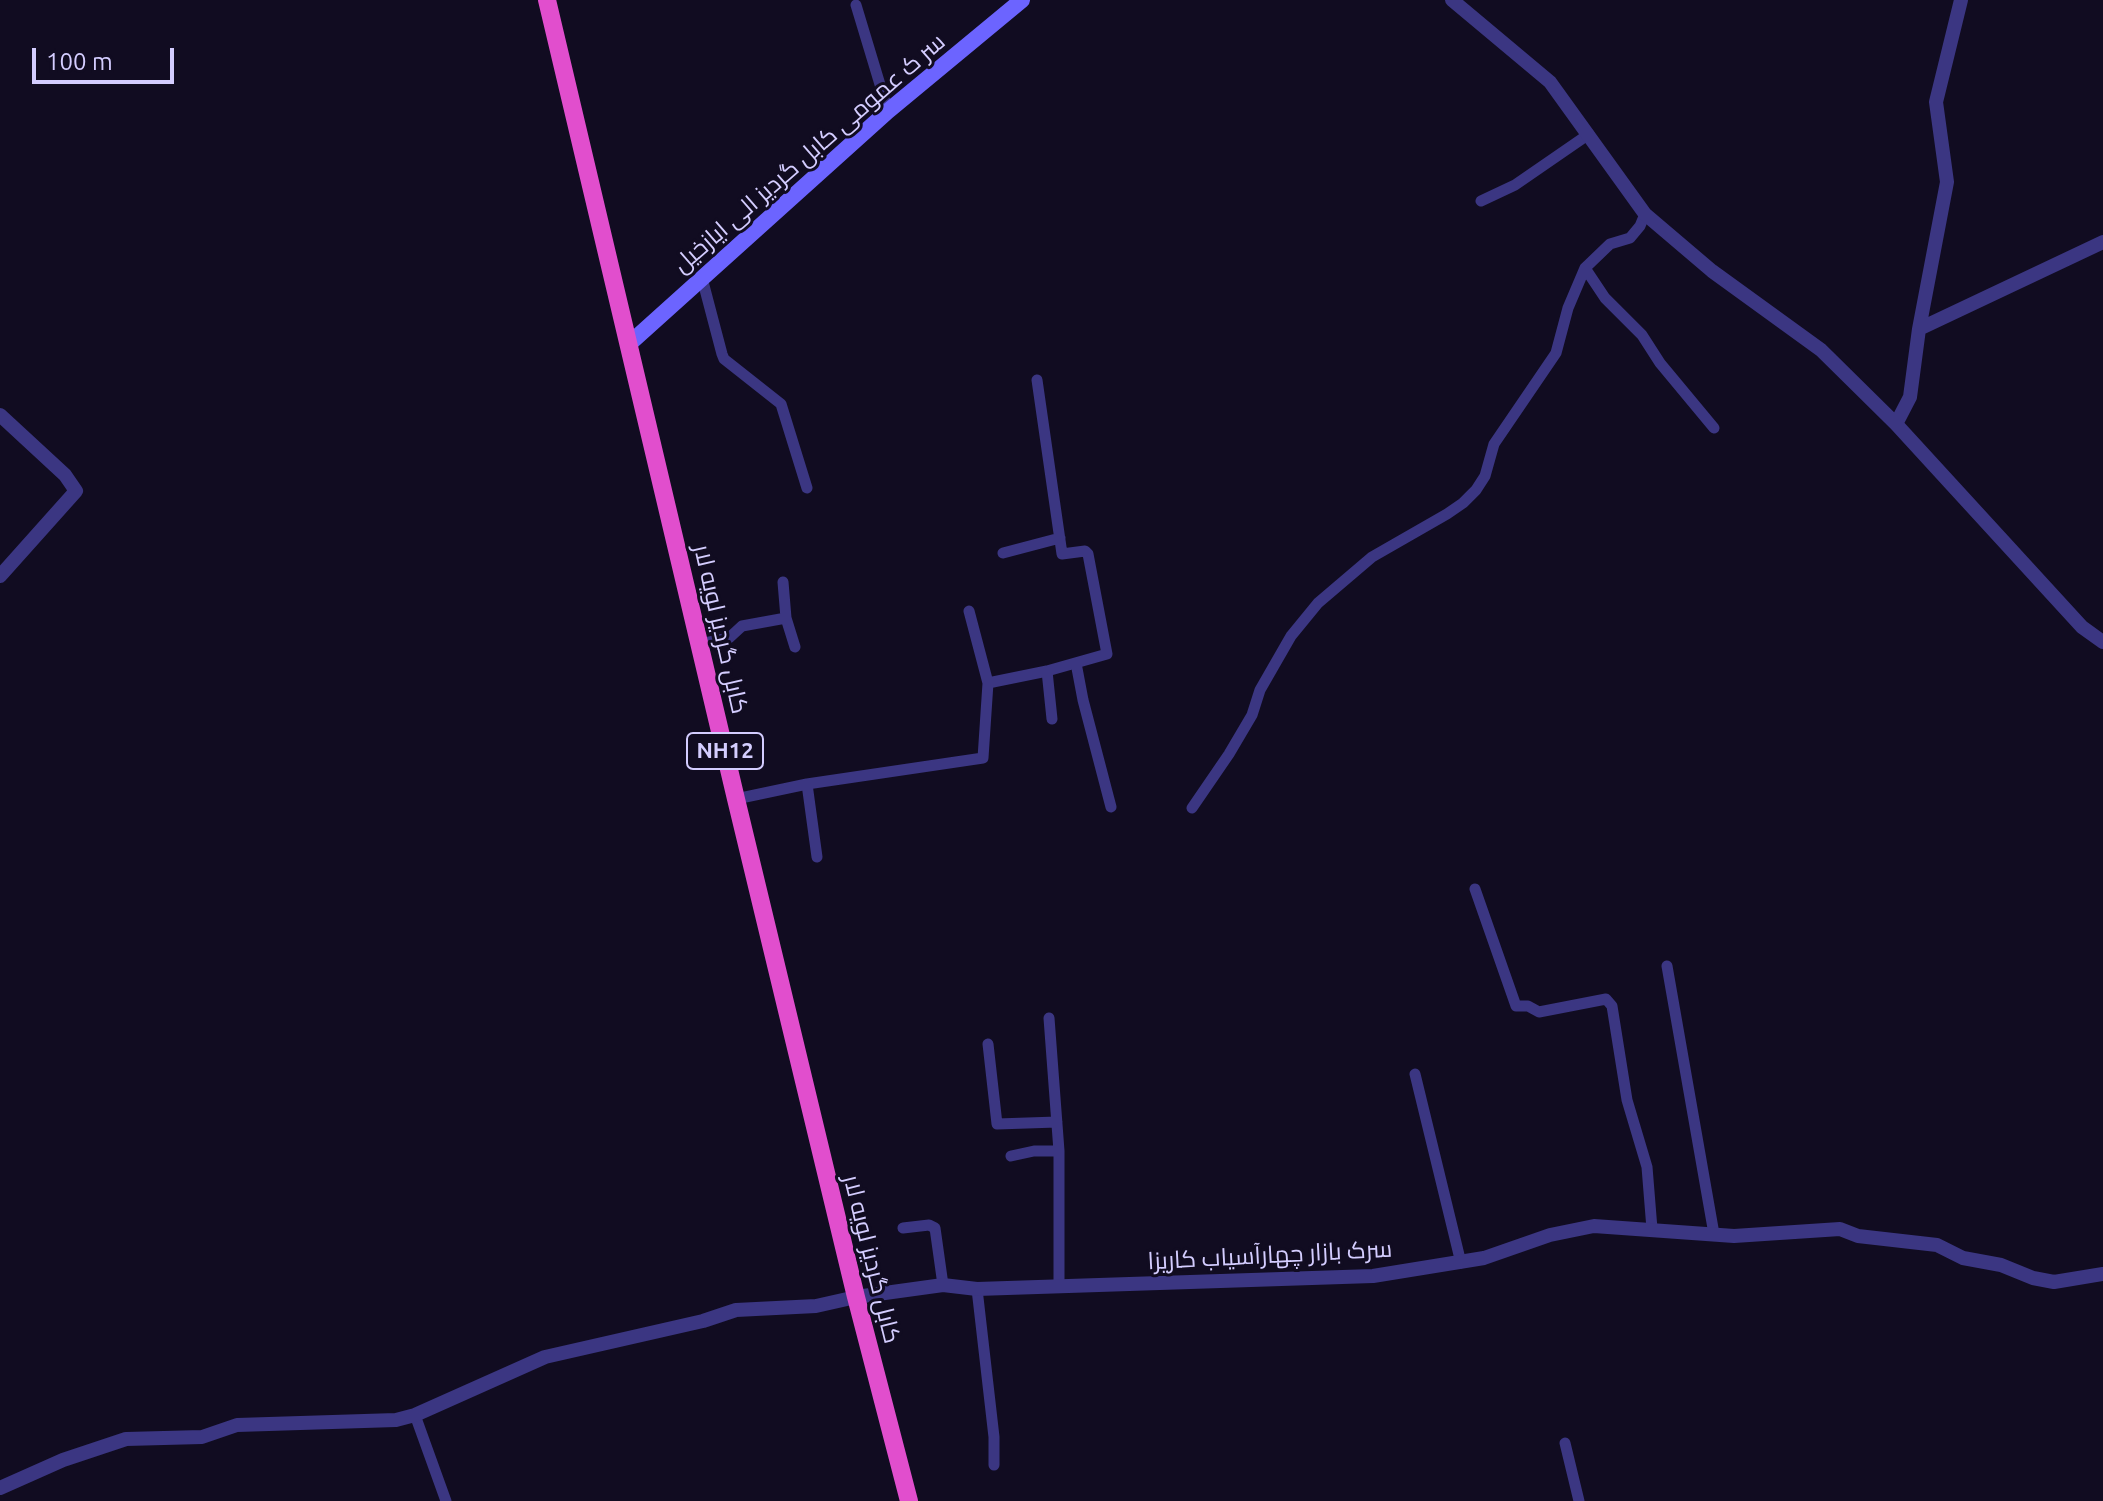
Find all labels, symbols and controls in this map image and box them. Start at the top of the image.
street label: سر ک عمومی کابل گردیز الی ایازخیل [667,27,951,279]
scale bar [36,32,178,82]
text: 100 m [46,48,113,75]
street label: کابل گردیز لویه لار [688,542,754,716]
road number: NH12 [687,733,763,769]
street label: کابل گردیز لویه لار [837,1172,907,1346]
street label: سرک بازار چهارآسیاب کاریزا [1147,1234,1393,1276]

